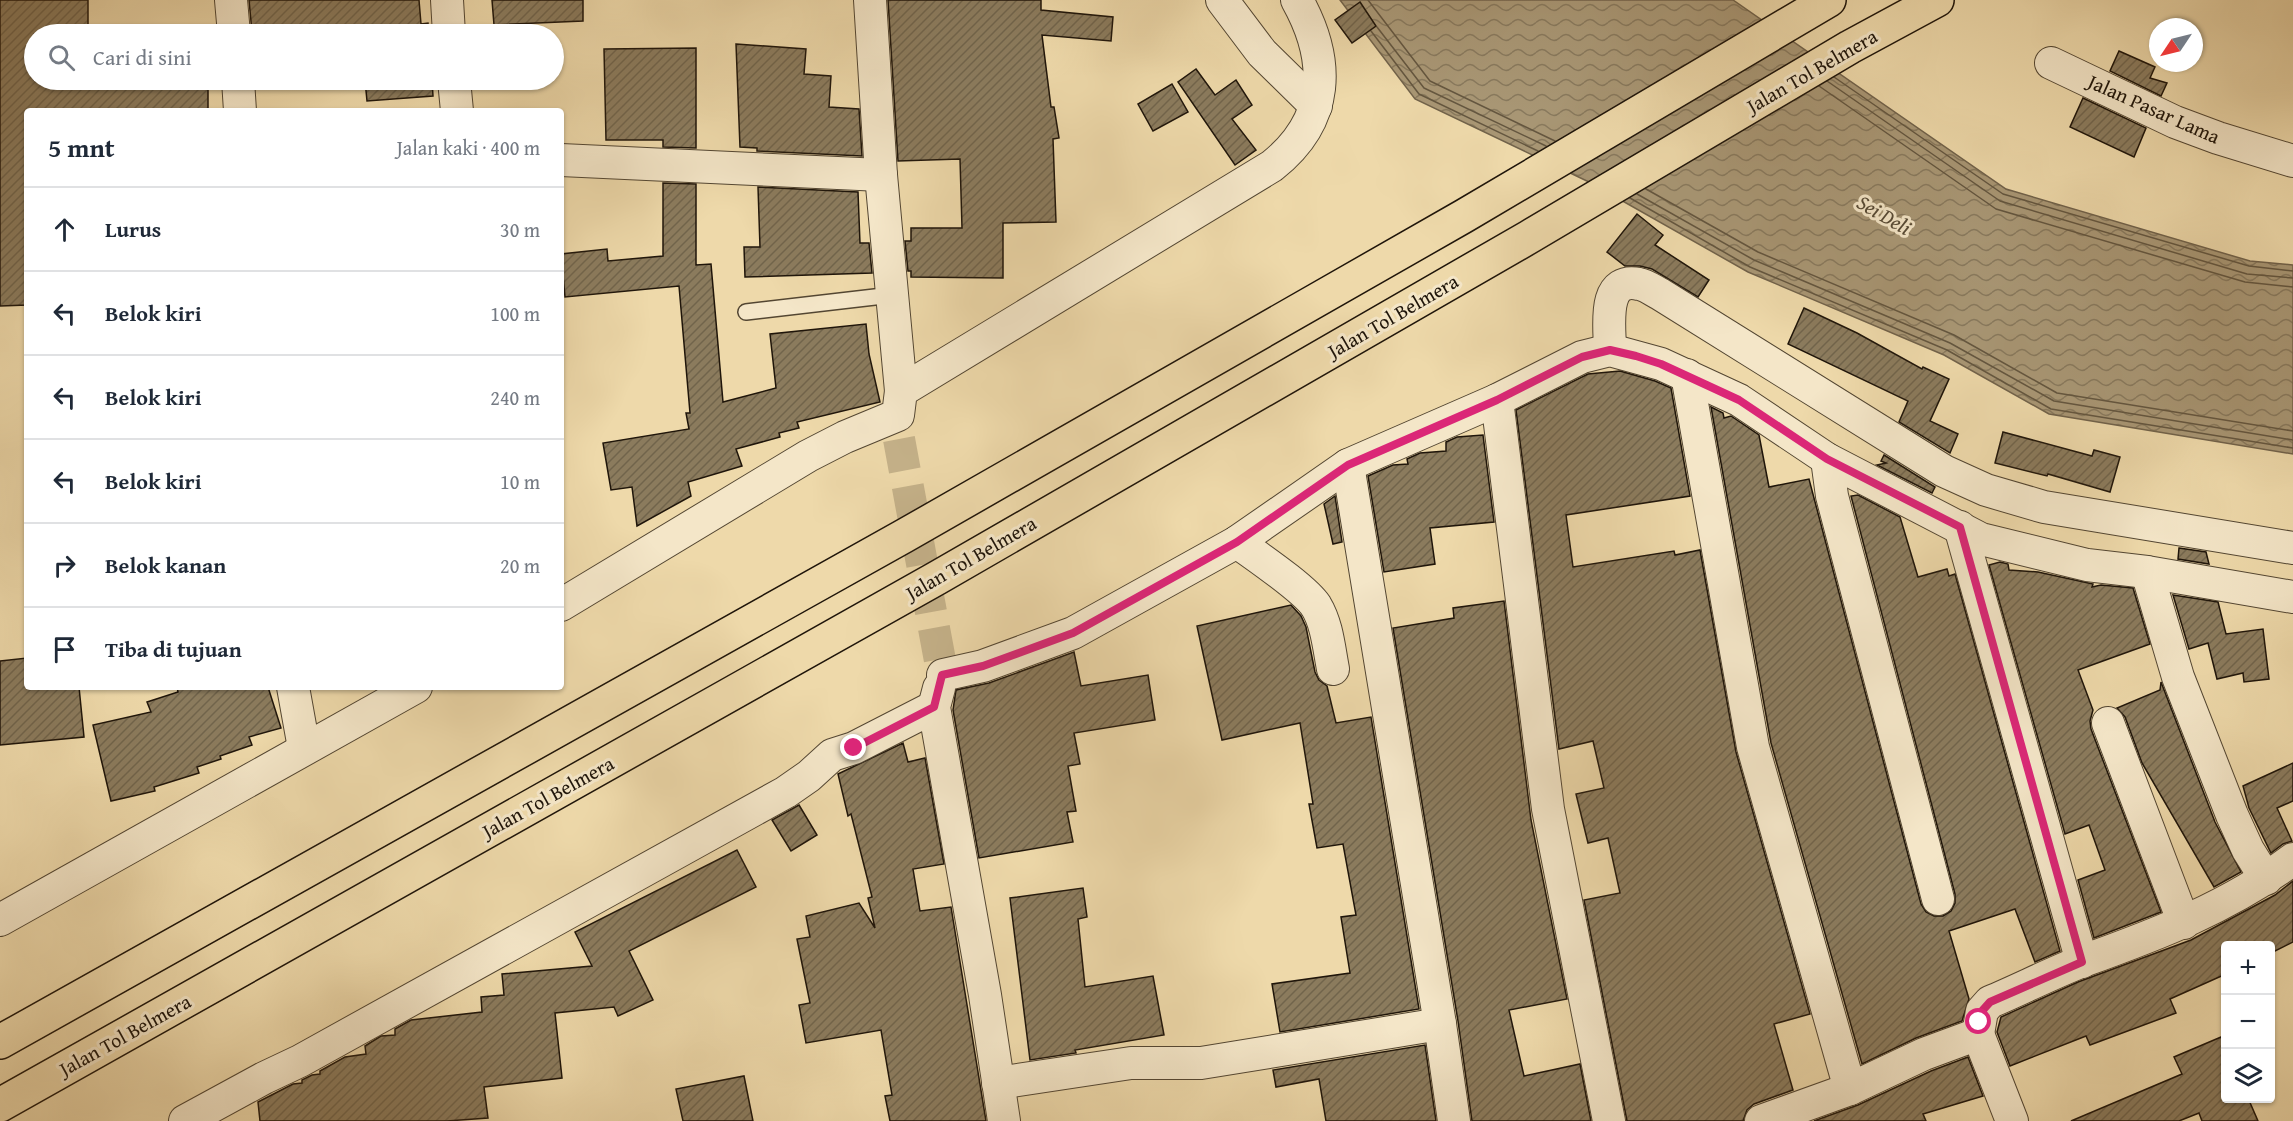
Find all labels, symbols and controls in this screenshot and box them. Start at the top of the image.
north arrow [2149,18,2203,72]
street label: Jalan Tol Belmera [1738,21,1883,121]
search box [24,24,564,90]
icon: search [45,41,78,74]
text: Cari di sini [93,41,192,73]
street label: Jalan Pasar Lama [2081,65,2225,151]
text: 5 mnt [48,128,115,167]
text: Jalan kaki · 400 m [396,133,540,162]
water label: Sei Deli [1851,187,1918,243]
icon: ahead [48,213,81,246]
text: Lurus [105,213,161,245]
text: 30 m [500,215,540,244]
street label: Jalan Tol Belmera [1319,266,1464,366]
icon: left [48,297,81,330]
text: Belok kiri [105,297,202,329]
text: 100 m [490,299,540,328]
icon: left [48,381,81,414]
text: Belok kiri [105,381,202,413]
text: 240 m [490,383,540,412]
icon: left [48,465,81,498]
text: Belok kiri [105,465,202,497]
text: 10 m [500,467,540,496]
street label: Jalan Tol Belmera [897,508,1042,608]
icon: right [48,549,81,582]
text: Belok kanan [105,549,226,581]
text: 20 m [500,551,540,580]
icon: arrive [48,633,81,666]
text: Tiba di tujuan [105,633,242,665]
route end [840,734,866,760]
street label: Jalan Tol Belmera [474,748,619,846]
map controls [2221,941,2275,1103]
button: + [2221,941,2275,995]
street label: Jalan Tol Belmera [51,986,196,1084]
button: − [2221,995,2275,1049]
route start [1965,1008,1991,1034]
button: layers [2221,1049,2275,1103]

